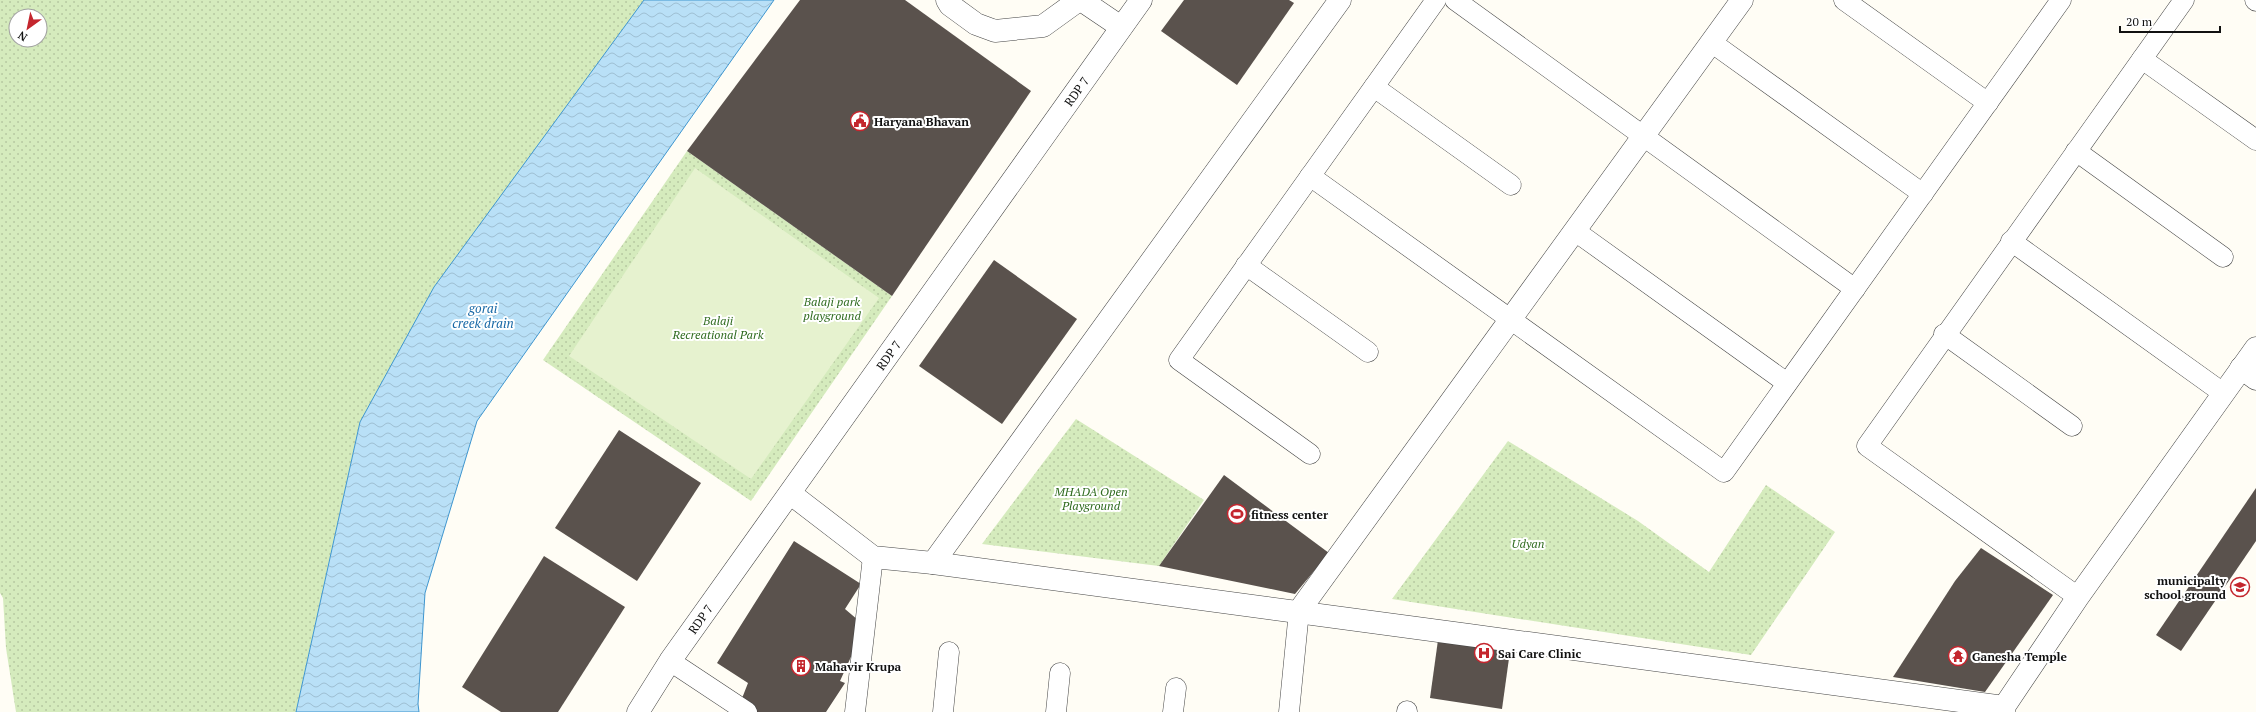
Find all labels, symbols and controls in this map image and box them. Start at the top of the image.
north arrow [8,8,48,48]
scale bar [2120,8,2220,34]
text: 20 m [2126,14,2153,29]
text: N [15,28,30,45]
street label: RDP 7 [1061,73,1092,109]
public building icon: Haryana Bhavan [849,110,871,132]
place label: Haryana Bhavan [874,114,969,129]
park label: Balaji park playground [803,294,861,323]
water label: gorai creek drain [452,299,514,332]
park label: Balaji Recreational Park [672,313,764,342]
street label: RDP 7 [872,337,904,373]
park label: MHADA Open Playground [1053,484,1128,513]
sports icon: fitness center [1226,503,1248,525]
place label: fitness center [1251,507,1329,522]
park label: Udyan [1512,536,1544,551]
place label: municipalty school ground [2144,573,2227,602]
school or university icon: municipalty school ground [2229,576,2251,598]
street label: RDP 7 [684,601,716,636]
hospital icon: Sai Care Clinic [1473,642,1495,664]
temple icon: Ganesha Temple [1947,645,1969,667]
place label: Sai Care Clinic [1498,646,1581,661]
place label: Ganesha Temple [1972,649,2068,664]
building icon: Mahavir Krupa [790,655,812,677]
place label: Mahavir Krupa [815,659,902,674]

